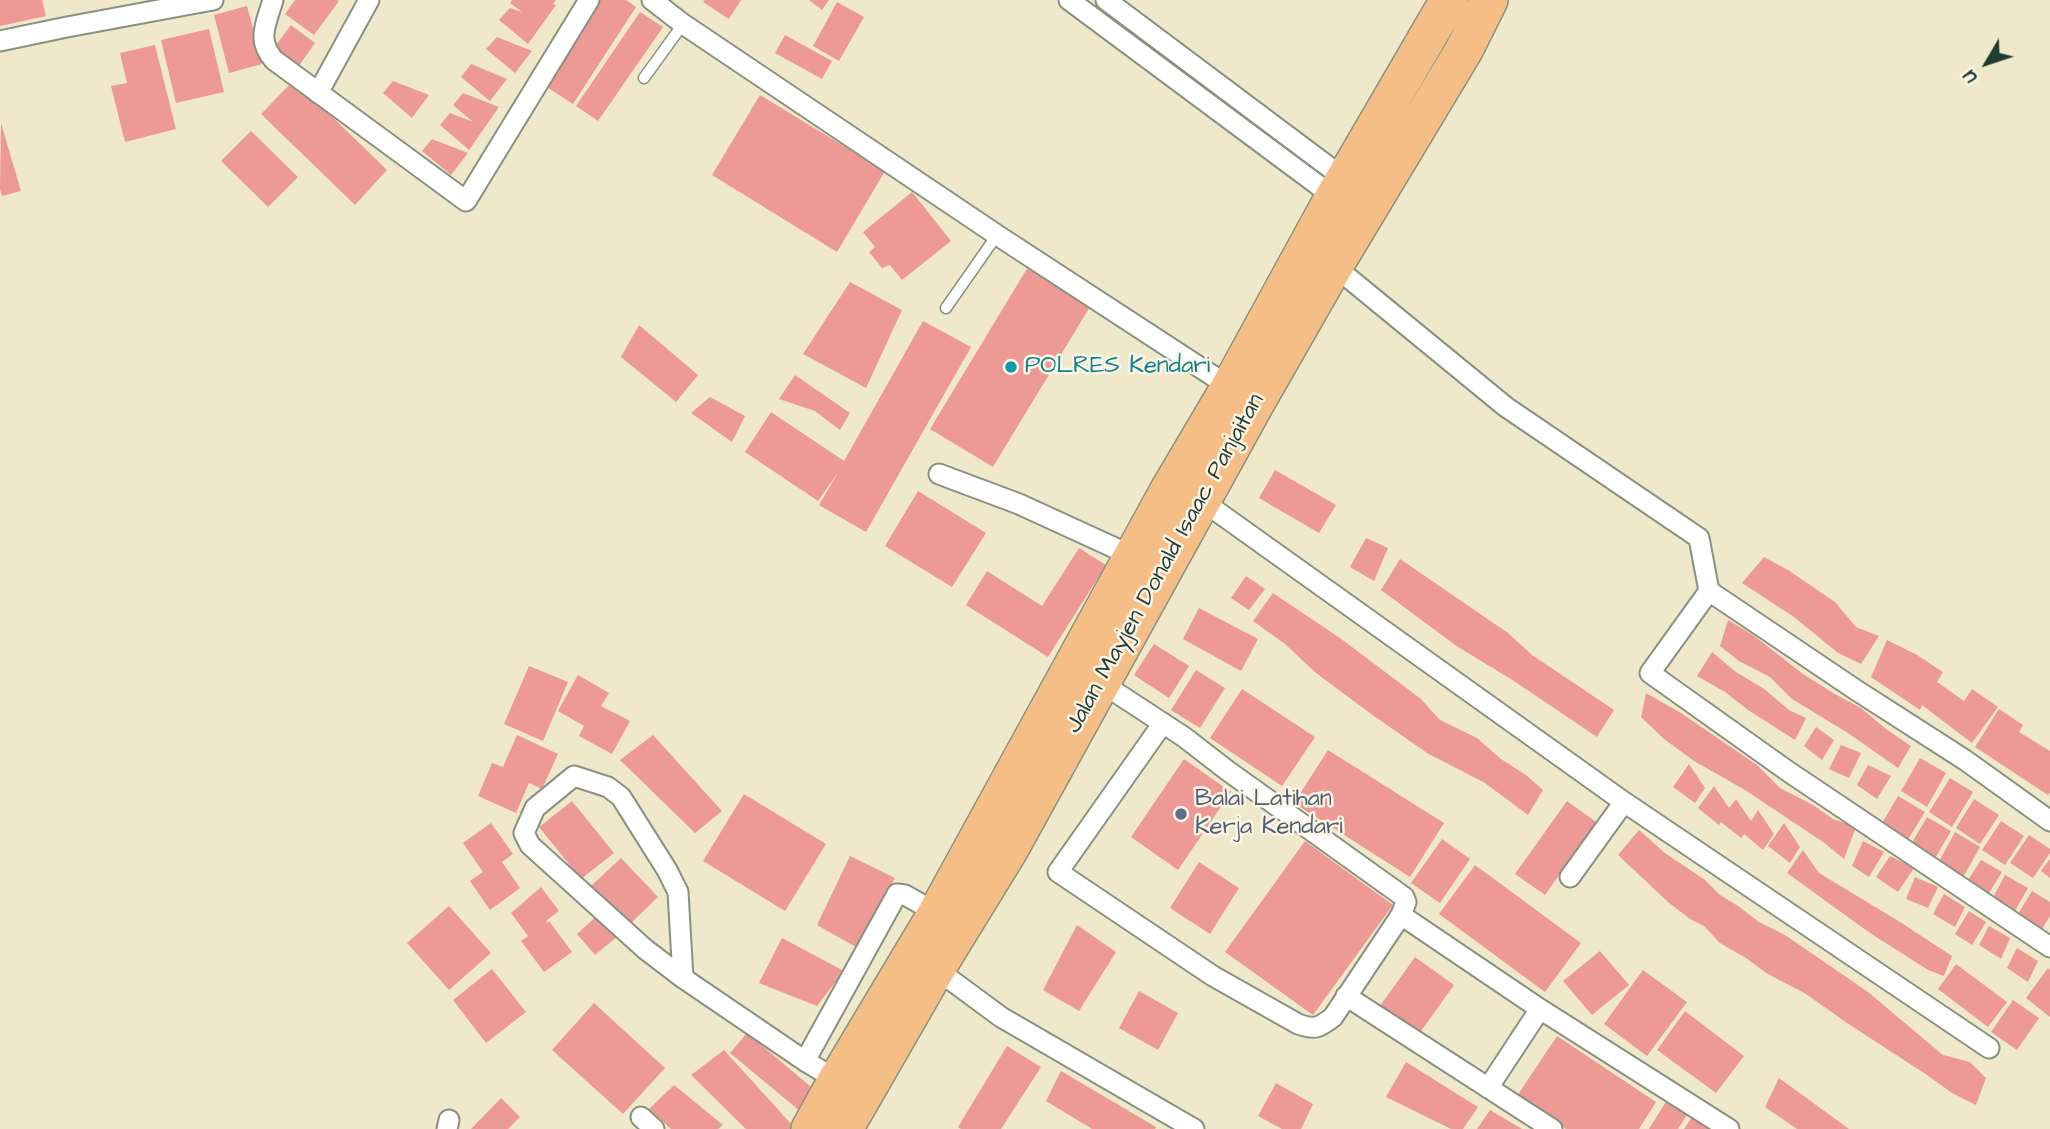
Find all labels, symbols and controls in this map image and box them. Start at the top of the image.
north arrow [1952,28,2022,98]
text: U [1956,64,1984,89]
place label: POLRES Kendari [1025,353,1210,381]
marker: POLRES Kendari [1003,359,1019,375]
street label: Jalan Mayjen Donald Isaac Panjaitan [1060,389,1272,739]
place label: Balai Latihan Kerja Kendari [1195,786,1343,842]
marker: Balai Latihan Kerja Kendari [1173,806,1189,822]

